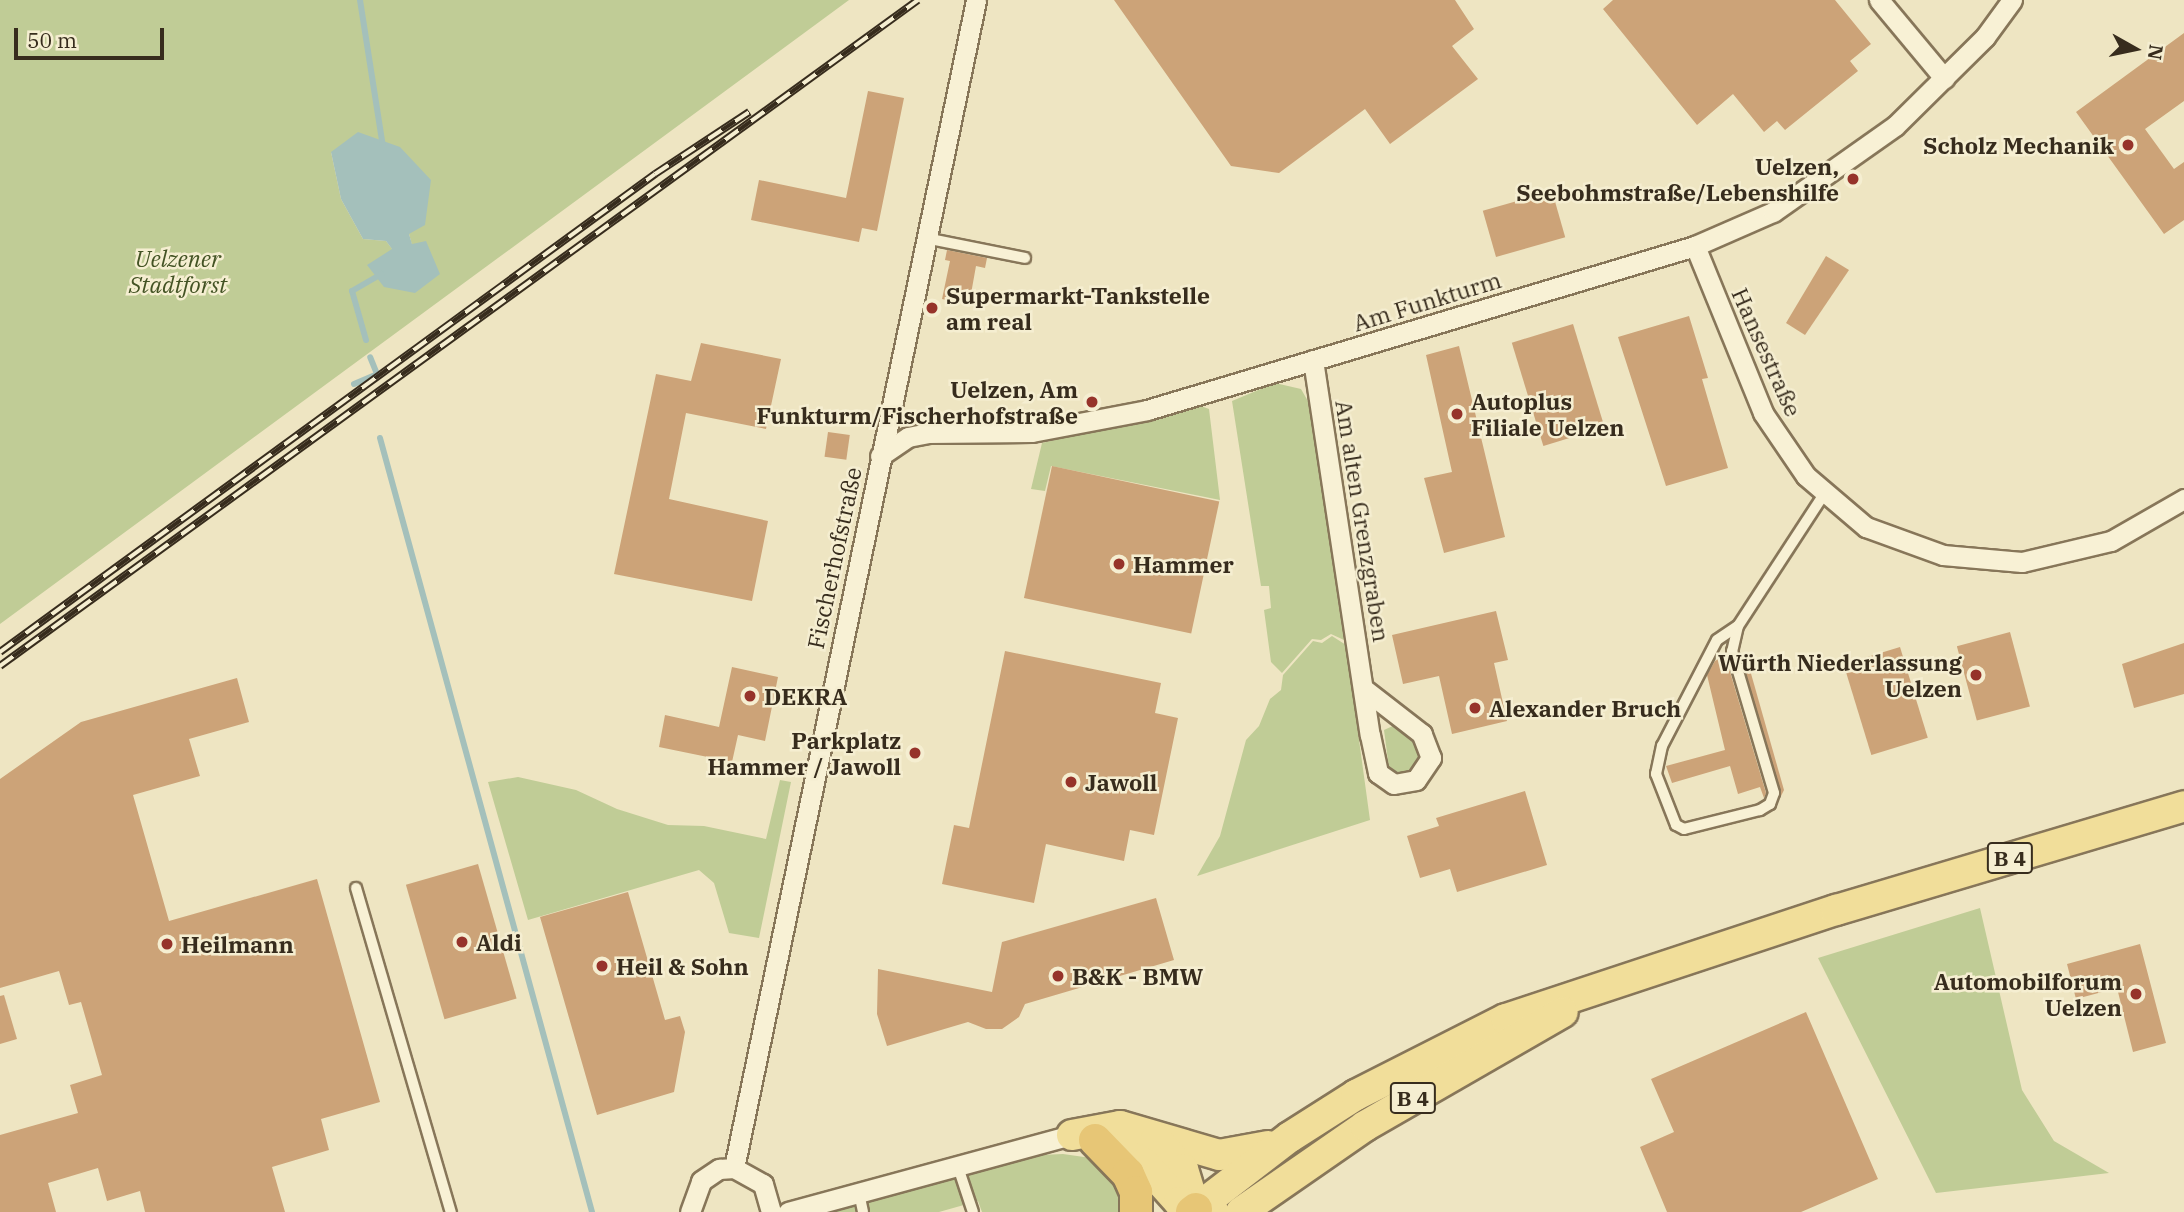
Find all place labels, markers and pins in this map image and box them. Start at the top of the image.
place label: Scholz Mechanik [1923,131,2114,159]
marker: Scholz Mechanik [2120,137,2136,153]
place label: Uelzen, Seebohmstraße/Lebenshilfe [1516,152,1839,206]
marker: Uelzen, Seebohmstraße/Lebenshilfe [1845,171,1861,187]
place label: Supermarkt-Tankstelle am real [946,281,1210,335]
marker: Supermarkt-Tankstelle am real [924,300,940,316]
place label: Uelzen, Am Funkturm/Fischerhofstraße [756,375,1078,429]
place label: Autoplus Filiale Uelzen [1471,387,1625,441]
marker: Uelzen, Am Funkturm/Fischerhofstraße [1084,394,1100,410]
marker: Autoplus Filiale Uelzen [1449,406,1465,422]
place label: Hammer [1133,550,1234,578]
marker: Hammer [1111,556,1127,572]
place label: Würth Niederlassung Uelzen [1718,648,1962,702]
marker: Würth Niederlassung Uelzen [1968,667,1984,683]
place label: DEKRA [764,682,847,710]
marker: DEKRA [742,688,758,704]
place label: Alexander Bruch [1489,694,1681,722]
marker: Alexander Bruch [1467,700,1483,716]
place label: Parkplatz Hammer / Jawoll [707,726,901,780]
marker: Parkplatz Hammer / Jawoll [907,745,923,761]
place label: Jawoll [1085,768,1157,796]
marker: Jawoll [1063,774,1079,790]
place label: Aldi [476,928,522,956]
place label: Heilmann [181,930,294,958]
marker: Aldi [454,934,470,950]
marker: Heilmann [159,936,175,952]
place label: Heil & Sohn [616,952,749,980]
marker: Heil & Sohn [594,958,610,974]
place label: B&K - BMW [1072,962,1203,990]
place label: Automobilforum Uelzen [1934,967,2122,1021]
marker: B&K - BMW [1050,968,1066,984]
marker: Automobilforum Uelzen [2128,986,2144,1002]

